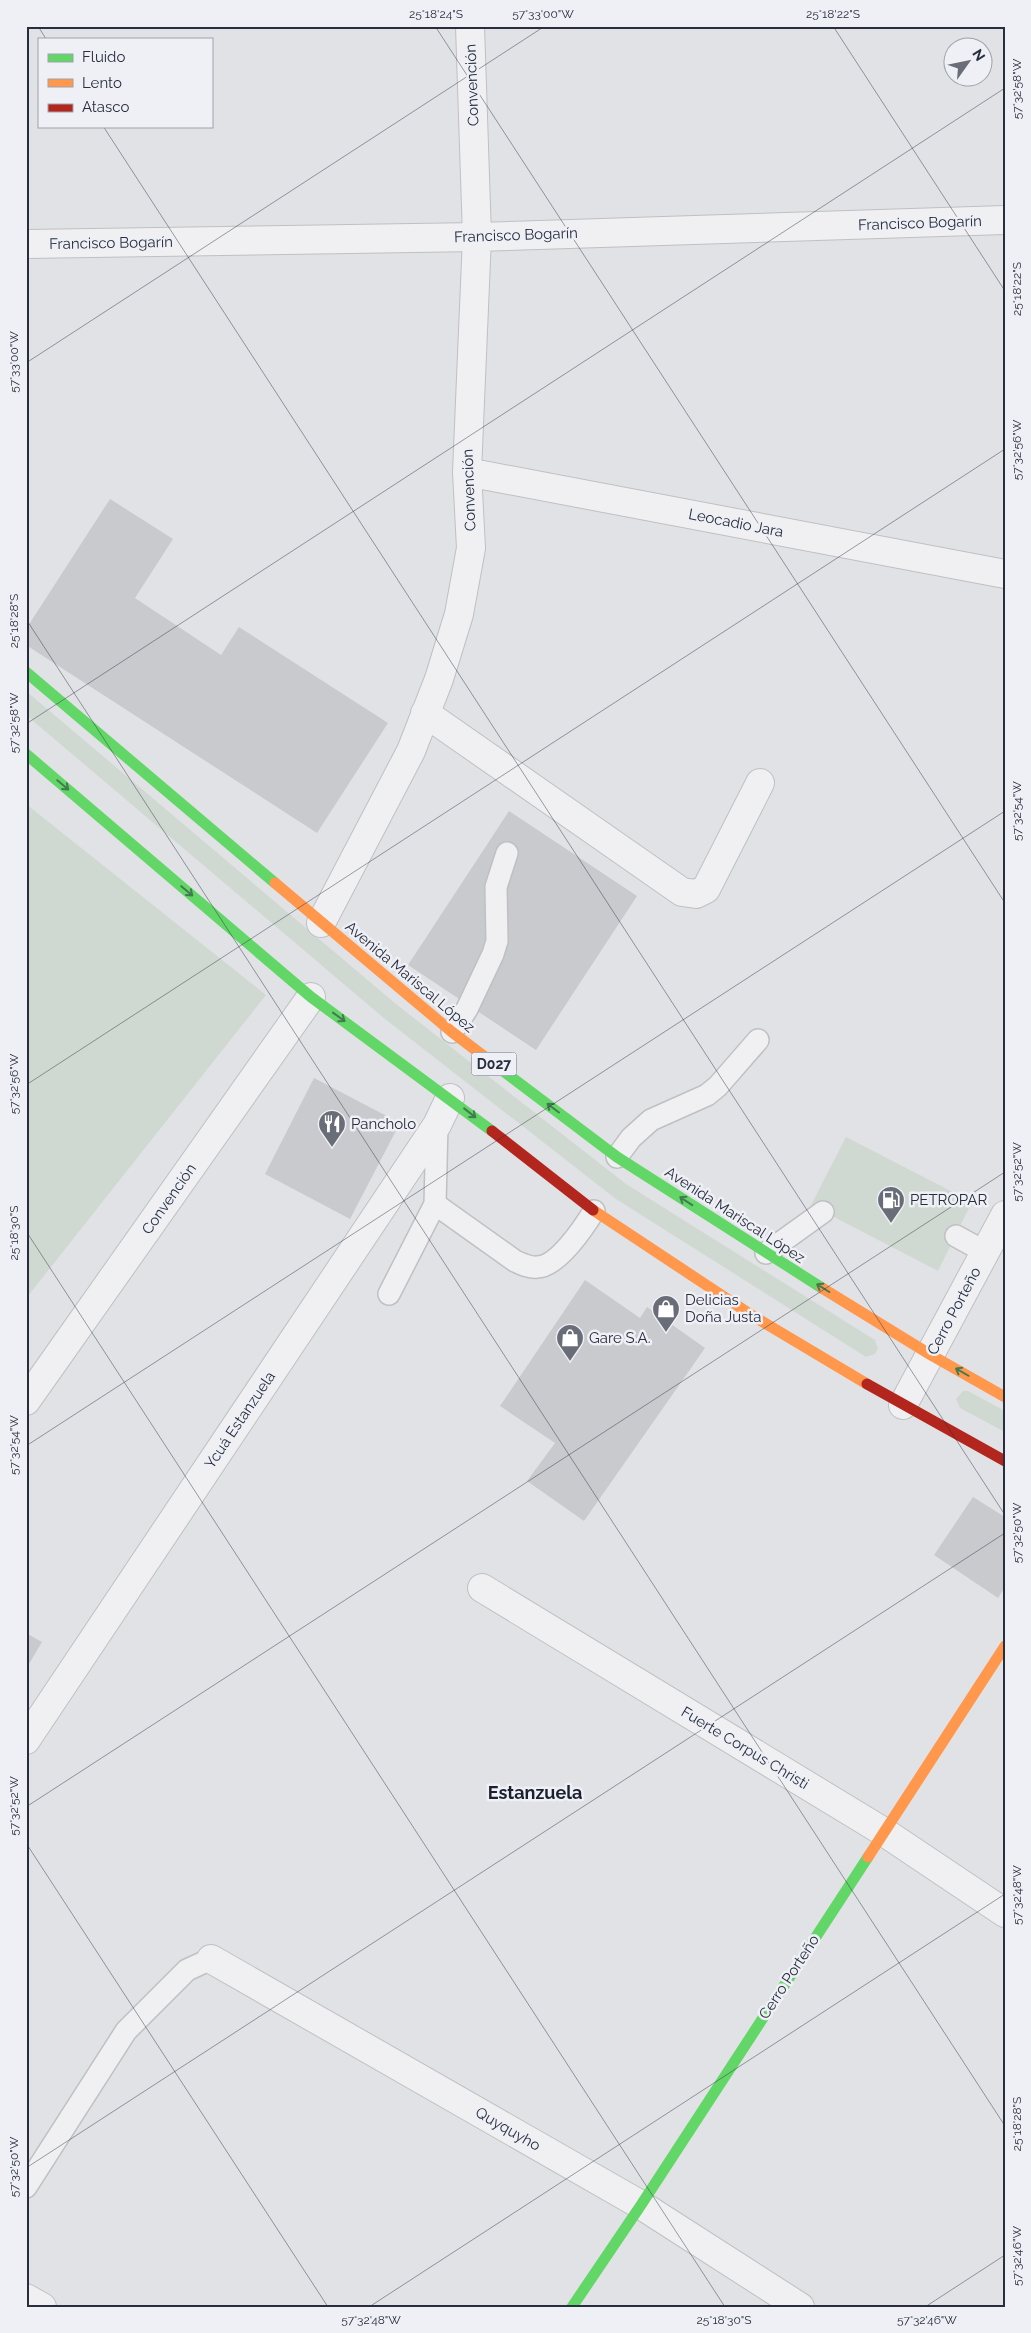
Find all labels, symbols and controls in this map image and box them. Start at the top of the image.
text: 25°18'24"S [409,7,463,21]
text: 57°33'00"W [512,7,574,21]
text: 25°18'22"S [806,7,860,21]
legend [38,38,212,128]
north arrow [944,38,994,88]
street label: Convención [462,44,482,126]
text: N [969,46,989,64]
text: Fluido [82,48,125,66]
text: 57°32'58"W [1010,58,1024,119]
text: Lento [82,74,122,92]
text: Atasco [82,98,129,116]
street label: Francisco Bogarín [858,212,982,234]
street label: Francisco Bogarín [454,224,578,246]
street label: Francisco Bogarín [49,233,173,253]
text: 25°18'22"S [1010,262,1024,316]
text: 57°33'00"W [7,331,21,393]
text: 57°32'56"W [1010,419,1024,480]
street label: Convención [459,449,479,531]
street label: Leocadio Jara [687,505,785,541]
text: 25°18'28"S [7,594,21,648]
text: 57°32'58"W [7,692,21,753]
one-way arrow [57,779,70,791]
text: 57°32'54"W [1010,781,1024,841]
one-way arrow [180,885,193,896]
street label: Avenida Mariscal López [342,918,478,1036]
one-way arrow [332,1012,346,1022]
road number: D027 [472,1052,516,1076]
text: 57°32'56"W [7,1053,21,1114]
one-way arrow [547,1103,560,1114]
one-way arrow [463,1108,476,1119]
restaurant icon: Pancholo [317,1109,347,1148]
place label: Pancholo [351,1115,416,1133]
text: 57°32'52"W [1010,1142,1024,1202]
street label: Convención [138,1160,200,1238]
street label: Avenida Mariscal López [662,1163,808,1267]
fuel station icon: PETROPAR [876,1185,906,1224]
place label: PETROPAR [910,1191,987,1209]
one-way arrow [679,1196,693,1207]
text: 25°18'30"S [7,1206,21,1260]
street label: Cerro Porteño [923,1264,985,1358]
one-way arrow [817,1283,831,1293]
place label: Delicias Doña Justa [685,1291,762,1326]
shop icon: Delicias Doña Justa [651,1294,681,1333]
shop icon: Gare S.A. [555,1323,585,1362]
place label: Gare S.A. [589,1329,650,1347]
one-way arrow [956,1367,970,1377]
street label: Ycuá Estanzuela [201,1368,279,1472]
text: 57°32'54"W [7,1415,21,1475]
text: 57°32'50"W [1010,1502,1024,1563]
street label: Fuerte Corpus Christi [678,1703,812,1793]
text: 57°32'52"W [7,1776,21,1836]
district label: Estanzuela [488,1782,582,1803]
text: 57°32'48"W [1010,1865,1024,1925]
street label: Cerro Porteño [755,1931,823,2023]
text: 25°18'28"S [1010,2097,1024,2151]
street label: Quyquyho [472,2103,544,2155]
text: 57°32'50"W [7,2136,21,2197]
text: 57°32'46"W [1010,2226,1024,2286]
text: 57°32'48"W [341,2313,401,2327]
text: 25°18'30"S [697,2313,751,2327]
text: 57°32'46"W [897,2313,957,2327]

